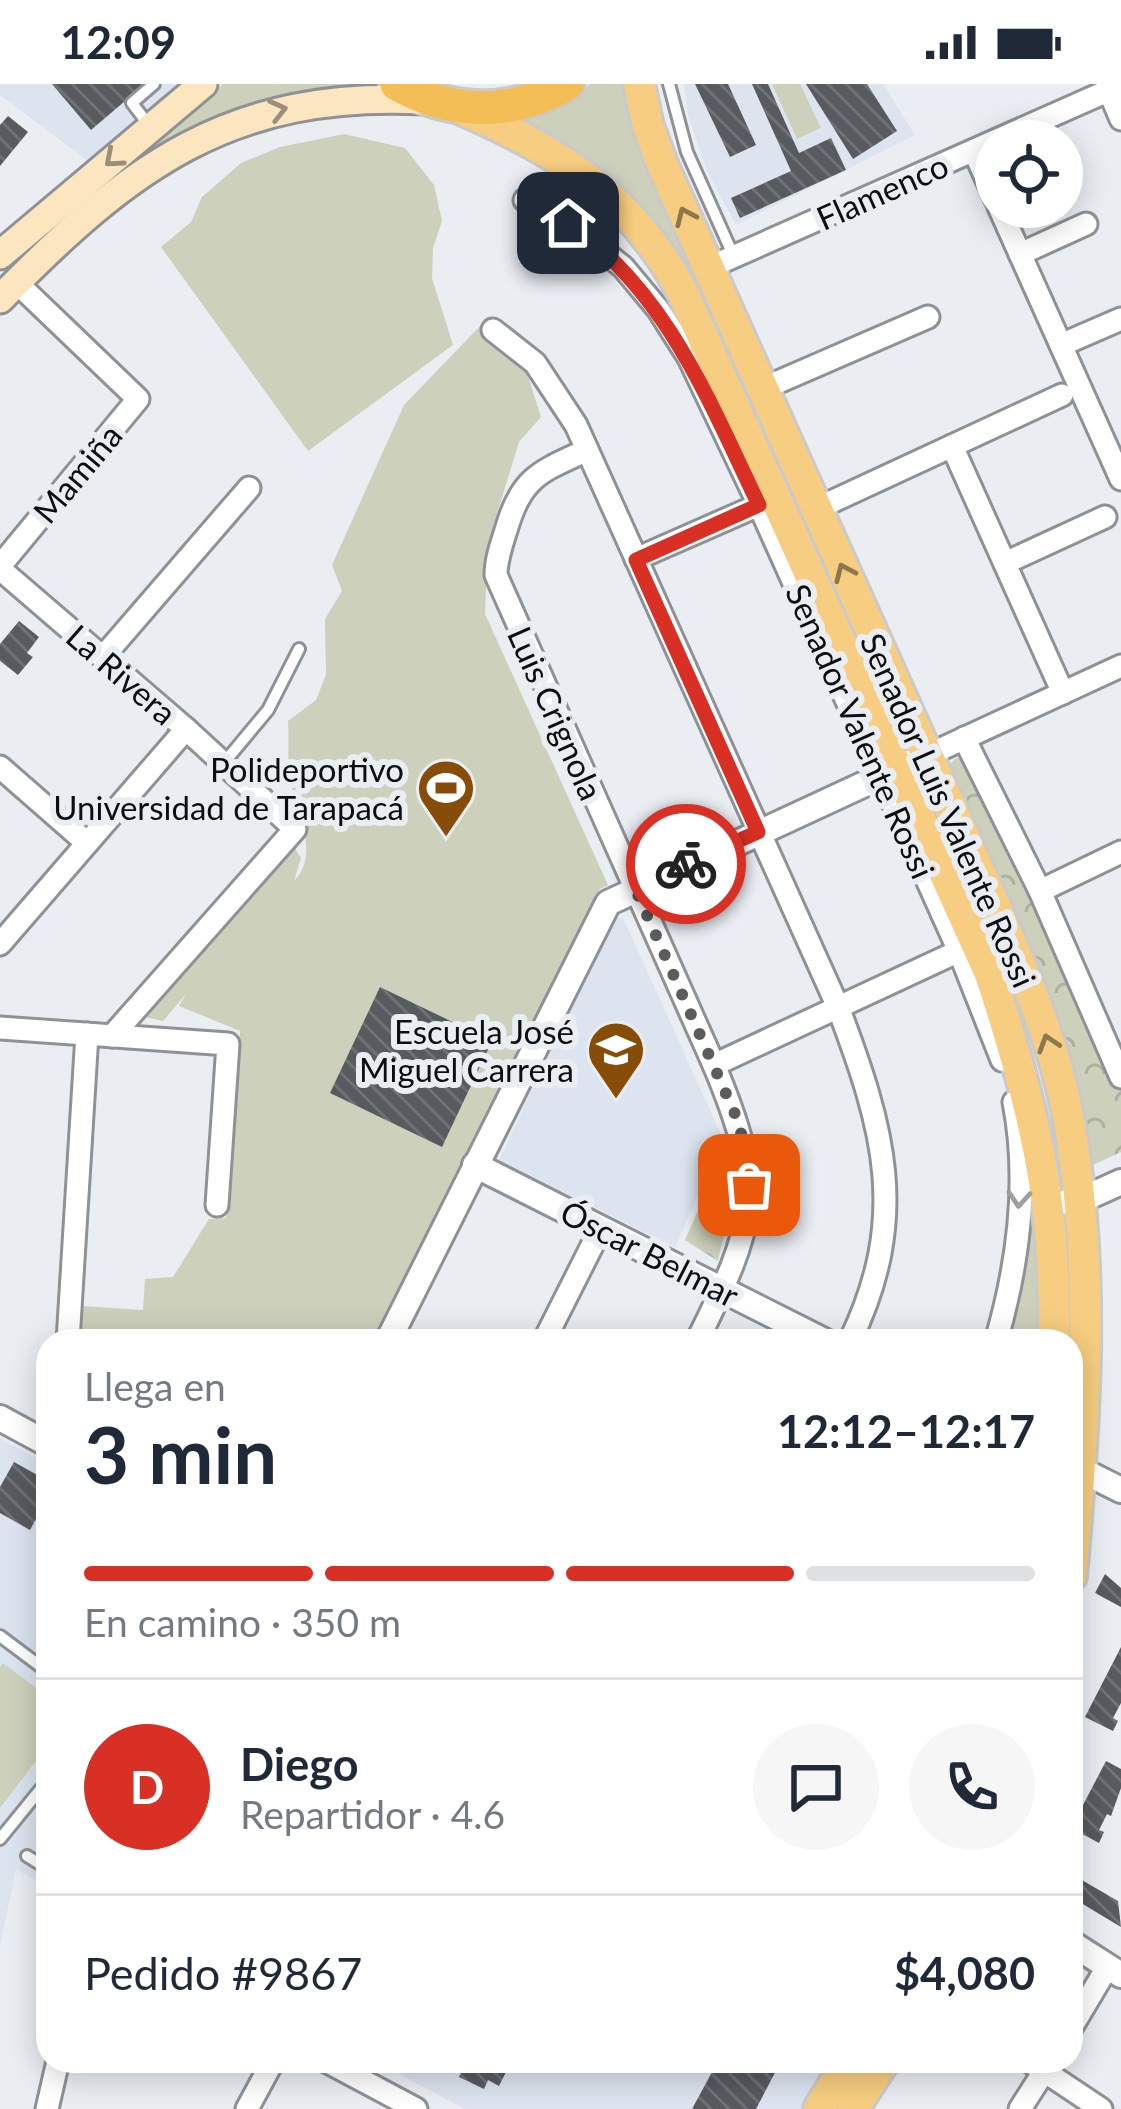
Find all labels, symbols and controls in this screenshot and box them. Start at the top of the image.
text: 12:09 [60,15,176,69]
one-way arrow [268,99,288,124]
map controls [975,120,1083,228]
button: locate [975,120,1083,228]
street label: Flamenco [810,144,954,238]
one-way arrow [105,145,127,166]
pin [517,172,619,274]
icon: home [535,190,601,256]
one-way arrow [675,207,699,228]
street label: Mamiña [24,416,130,530]
one-way arrow [834,563,858,584]
street label: Senador Valente Rossi [778,578,944,884]
street label: La Rivera [59,616,185,732]
street label: Luis Crignola [500,620,612,806]
street label: Senador Luis Valente Rossi [853,627,1045,993]
place label: Polideportivo Universidad de Tarapacá [53,749,404,827]
sports icon: Polideportivo Universidad de Tarapacá [415,757,477,839]
courier [626,804,746,924]
icon: bike [653,831,719,897]
place label: Escuela José Miguel Carrera [359,1011,574,1089]
school or university icon: Escuela José Miguel Carrera [585,1019,647,1101]
one-way arrow [1038,1033,1063,1054]
pin [698,1134,800,1236]
icon: bag [716,1152,782,1218]
one-way arrow [1006,1190,1032,1209]
street label: Óscar Belmar [554,1191,746,1315]
text: Llega en [84,1363,226,1409]
text: 12:12–12:17 [777,1404,1035,1458]
text: 3 min [84,1407,277,1501]
text: En camino · 350 m [84,1599,401,1645]
button: chat [753,1724,879,1850]
button: phone [909,1724,1035,1850]
text: Diego [240,1737,359,1791]
text: D [130,1760,164,1814]
text: Repartidor · 4.6 [240,1791,505,1837]
text: Pedido #9867 [84,1946,362,2000]
text: $4,080 [894,1946,1035,2000]

